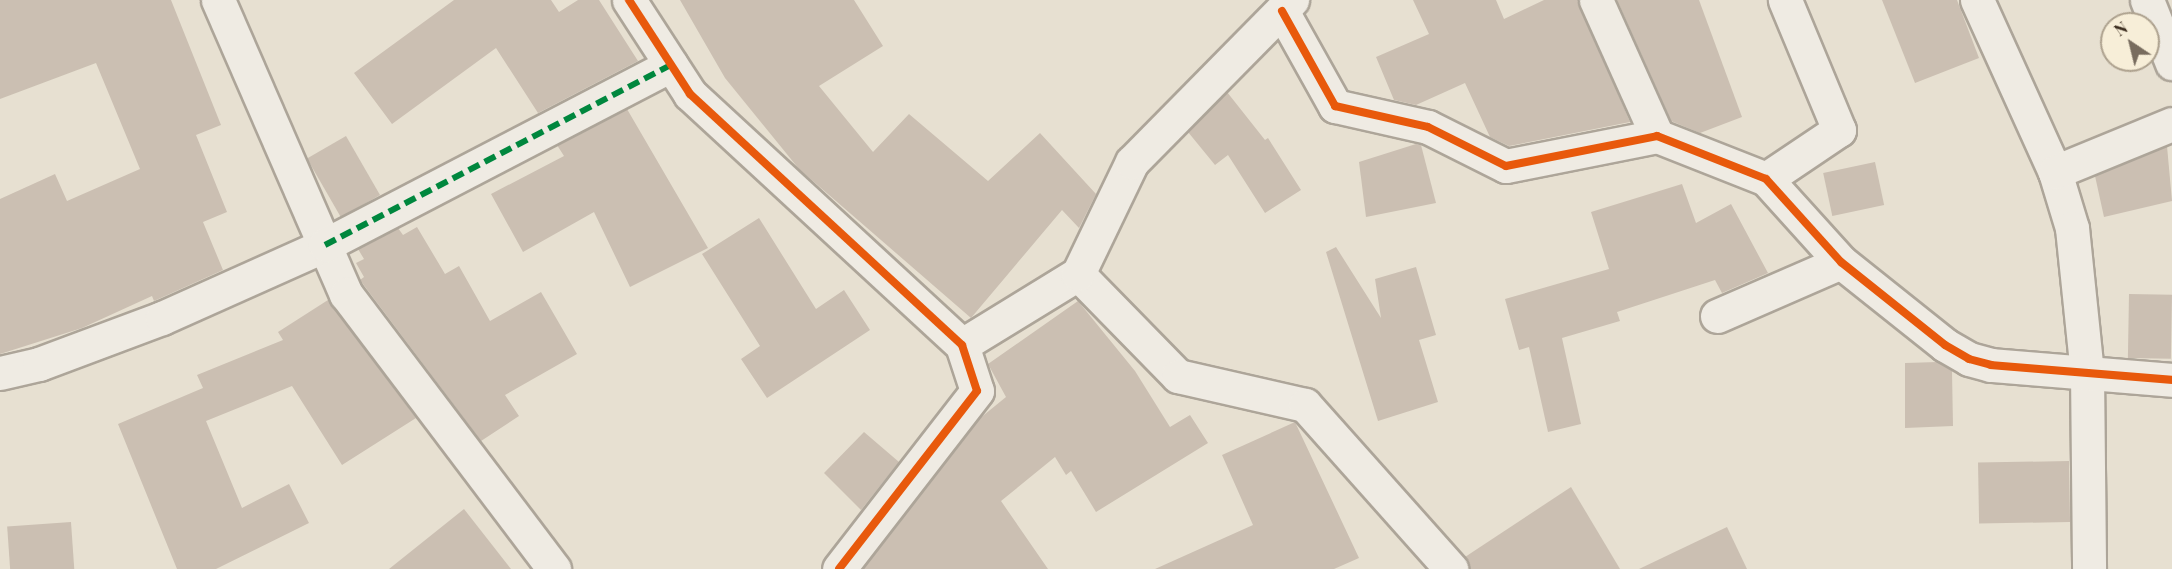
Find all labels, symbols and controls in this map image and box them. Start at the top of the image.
north arrow [2100,12,2160,72]
text: N [2110,17,2131,40]

